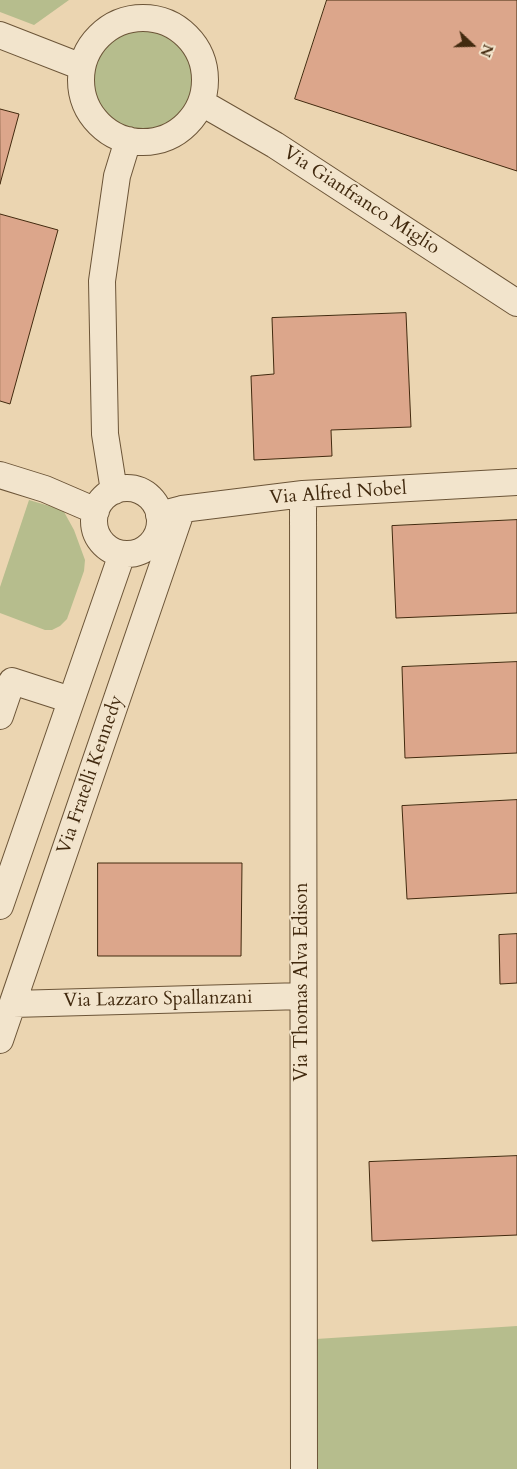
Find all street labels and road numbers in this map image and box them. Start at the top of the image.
street label: Via Gianfranco Miglio [278,142,444,260]
street label: Via Alfred Nobel [269,478,407,510]
street label: Via Fratelli Kennedy [53,693,129,857]
street label: Via Thomas Alva Edison [292,883,314,1081]
street label: Via Lazzaro Spallanzani [63,987,253,1013]

